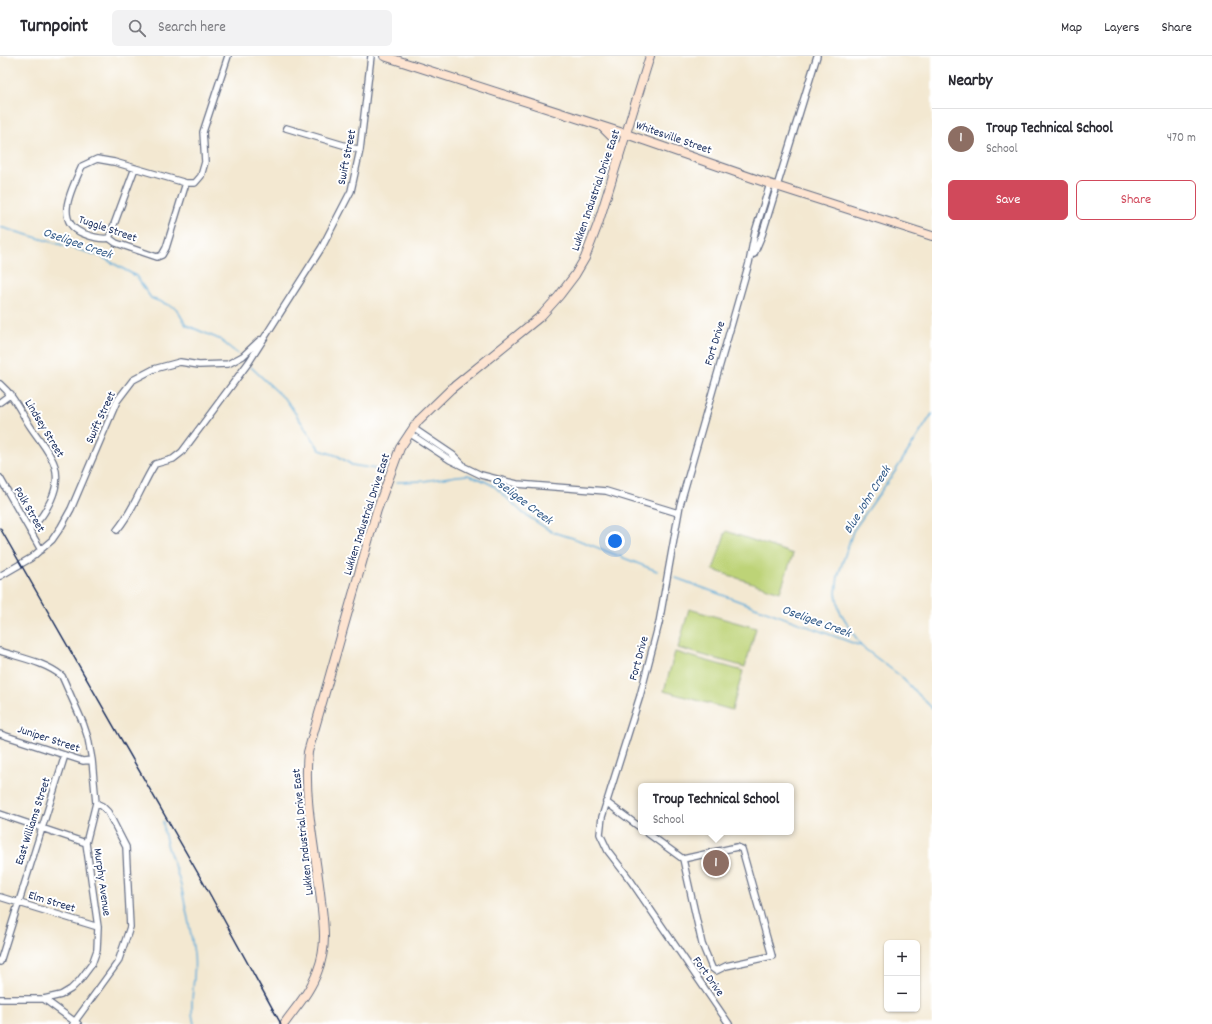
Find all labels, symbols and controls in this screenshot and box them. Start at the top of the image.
search box [112,10,392,46]
text: Turnpoint [20,14,88,41]
icon: search [126,17,148,39]
text: Search here [158,17,226,39]
text: Map [1061,18,1082,38]
text: Layers [1104,18,1139,38]
text: Share [1161,18,1192,38]
text: Nearby [948,70,992,94]
street label: Whitesville Street [633,117,714,160]
text: Troup Technical School [986,118,1113,140]
street label: Lukken Industrial Drive East [568,127,625,253]
street label: Swift Street [334,128,361,186]
text: 1 [960,129,962,148]
text: 470 m [1167,129,1196,148]
text: School [986,140,1018,159]
button: Save [948,180,1068,220]
button: Share [1076,180,1196,220]
street label: Tuggle Street [76,212,139,247]
water label: Oseligee Creek [40,224,116,266]
street label: Fort Drive [701,319,730,368]
street label: Swift Street [82,388,121,447]
street label: Lindsey Street [20,396,68,462]
street label: Lukken Industrial Drive East [340,451,395,578]
water label: Blue John Creek [840,461,897,538]
water label: Oseligee Creek [487,472,557,531]
street label: Polk Street [9,484,49,536]
your location [605,531,625,551]
water label: Oseligee Creek [779,601,855,644]
street label: Fort Drive [625,634,654,683]
street label: Juniper Street [15,721,82,758]
street label: Lukken Industrial Drive East [288,767,319,896]
street label: East Williams Street [11,775,56,867]
popup [638,783,794,835]
text: Troup Technical School [653,789,779,811]
text: School [653,811,684,830]
street label: Murphy Avenue [88,847,115,917]
pin: 1 [703,848,729,878]
street label: Elm Street [26,887,78,918]
map controls [884,940,920,1012]
button: + [884,940,920,976]
street label: Fort Drive [688,953,728,1000]
button: − [884,976,920,1012]

